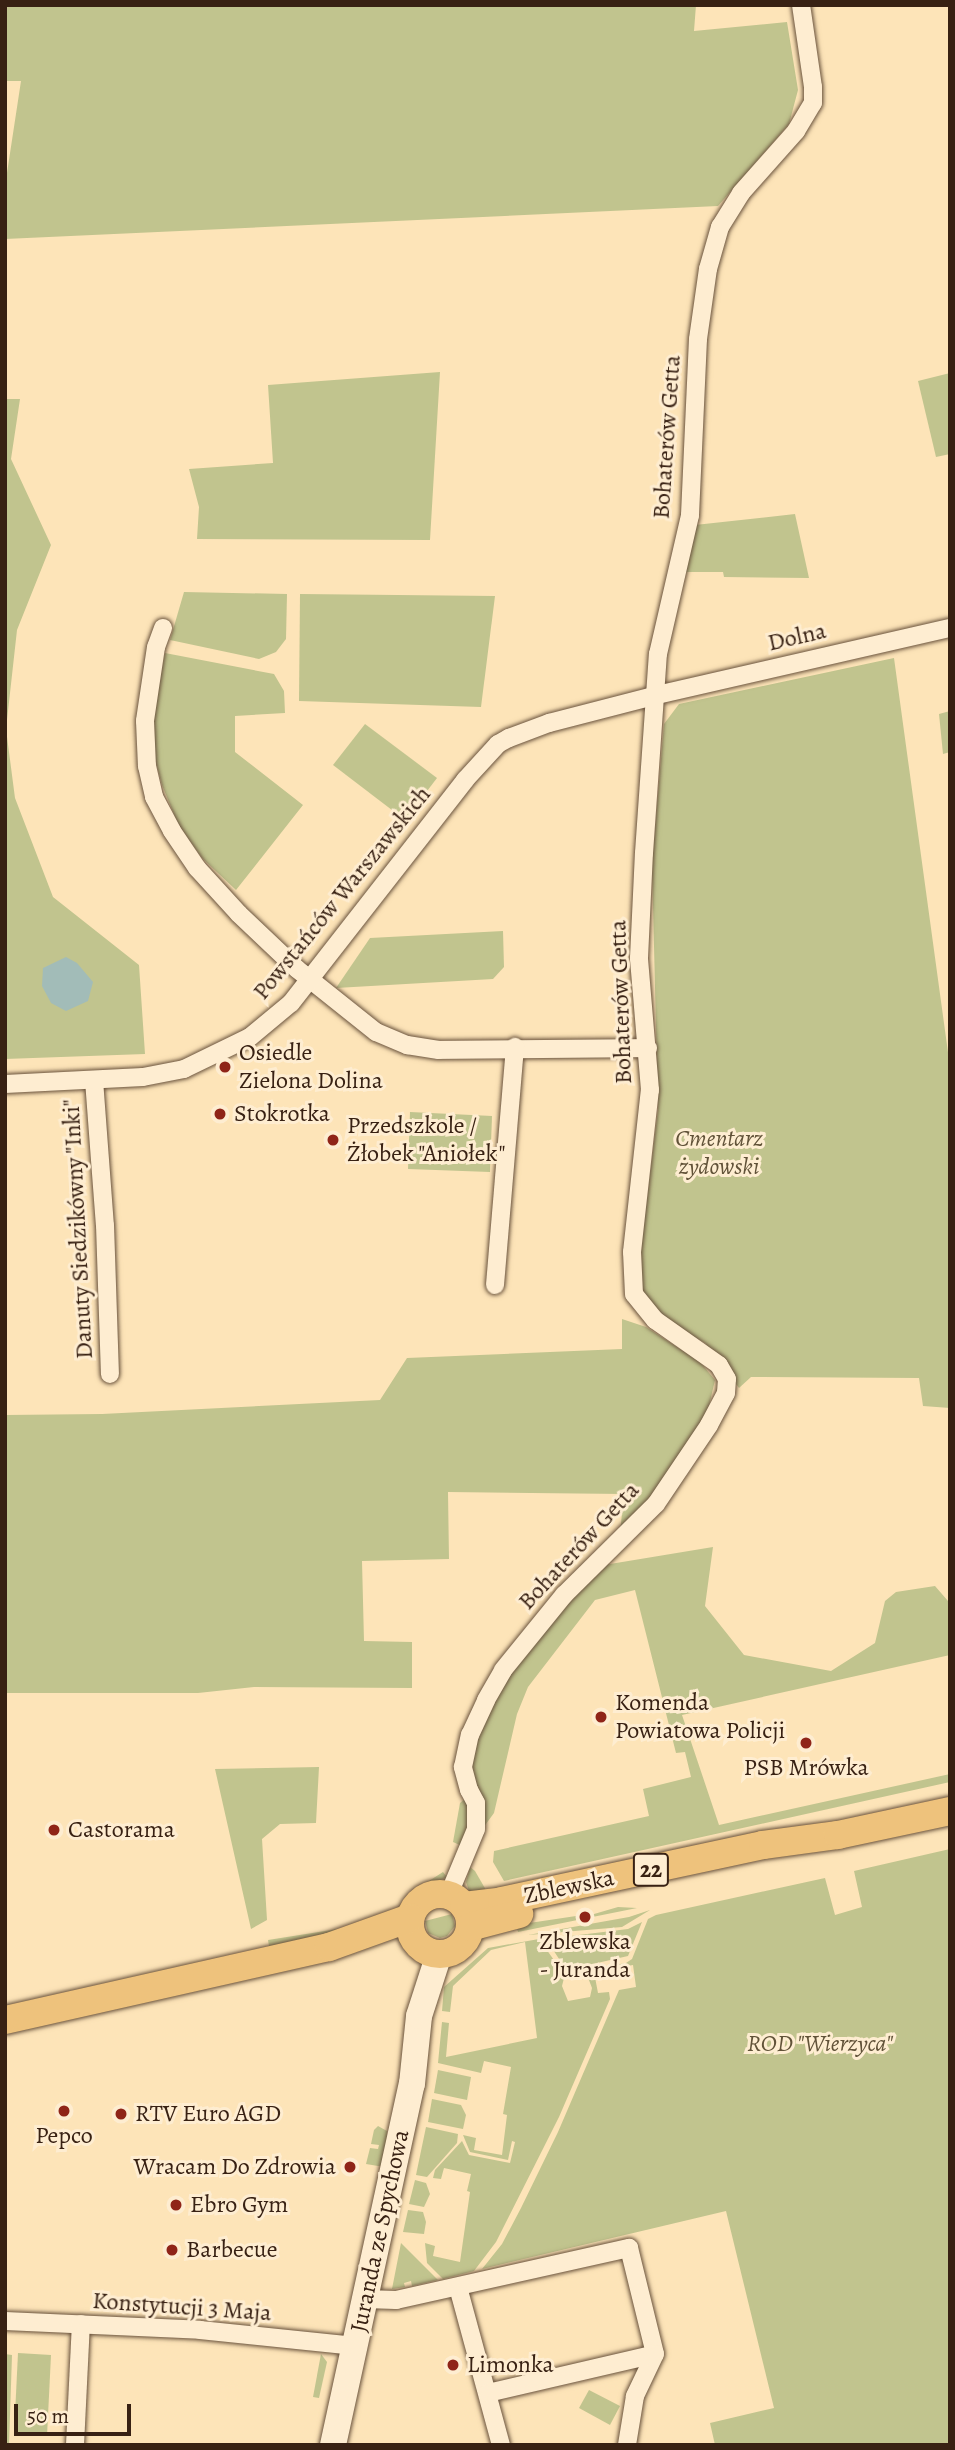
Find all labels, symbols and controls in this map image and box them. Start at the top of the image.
street label: Bohaterów Getta [647,354,687,520]
street label: Dolna [765,616,829,658]
street label: Powstańców Warszawskich [247,780,437,1006]
street label: Bohaterów Getta [604,919,638,1085]
place label: Osiedle Zielona Dolina [239,1039,383,1095]
marker: Osiedle Zielona Dolina [217,1059,233,1075]
street label: Danuty Siedzikówny "Inki" [57,1098,99,1360]
place label: Stokrotka [234,1100,330,1128]
marker: Stokrotka [212,1106,228,1122]
place label: Przedszkole / Żłobek "Aniołek" [347,1112,506,1168]
park label: Cmentarz żydowski [675,1125,763,1181]
marker: Przedszkole / Żłobek "Aniołek" [325,1132,341,1148]
street label: Bohaterów Getta [512,1476,646,1616]
place label: Komenda Powiatowa Policji [615,1689,785,1745]
marker: Komenda Powiatowa Policji [593,1709,609,1725]
marker: PSB Mrówka [798,1735,814,1751]
place label: PSB Mrówka [743,1754,869,1782]
place label: Castorama [68,1816,175,1844]
marker: Castorama [46,1822,62,1838]
road number: 22 [632,1851,670,1890]
street label: Zblewska [521,1863,617,1911]
marker: Zblewska - Juranda [577,1909,593,1925]
place label: Zblewska - Juranda [539,1928,631,1984]
park label: ROD "Wierzyca" [747,2030,893,2058]
place label: RTV Euro AGD [135,2100,281,2128]
marker: Pepco [56,2103,72,2119]
marker: RTV Euro AGD [113,2106,129,2122]
place label: Pepco [35,2122,93,2150]
street label: Juranda ze Spychowa [344,2127,416,2335]
place label: Wracam Do Zdrowia [134,2153,336,2181]
marker: Wracam Do Zdrowia [342,2159,358,2175]
place label: Ebro Gym [190,2191,288,2219]
marker: Ebro Gym [168,2197,184,2213]
place label: Barbecue [186,2236,278,2264]
marker: Barbecue [164,2242,180,2258]
street label: Konstytucji 3 Maja [91,2286,273,2328]
place label: Limonka [467,2351,554,2379]
marker: Limonka [445,2357,461,2373]
scale bar [18,2390,135,2434]
text: 50 m [27,2402,69,2430]

